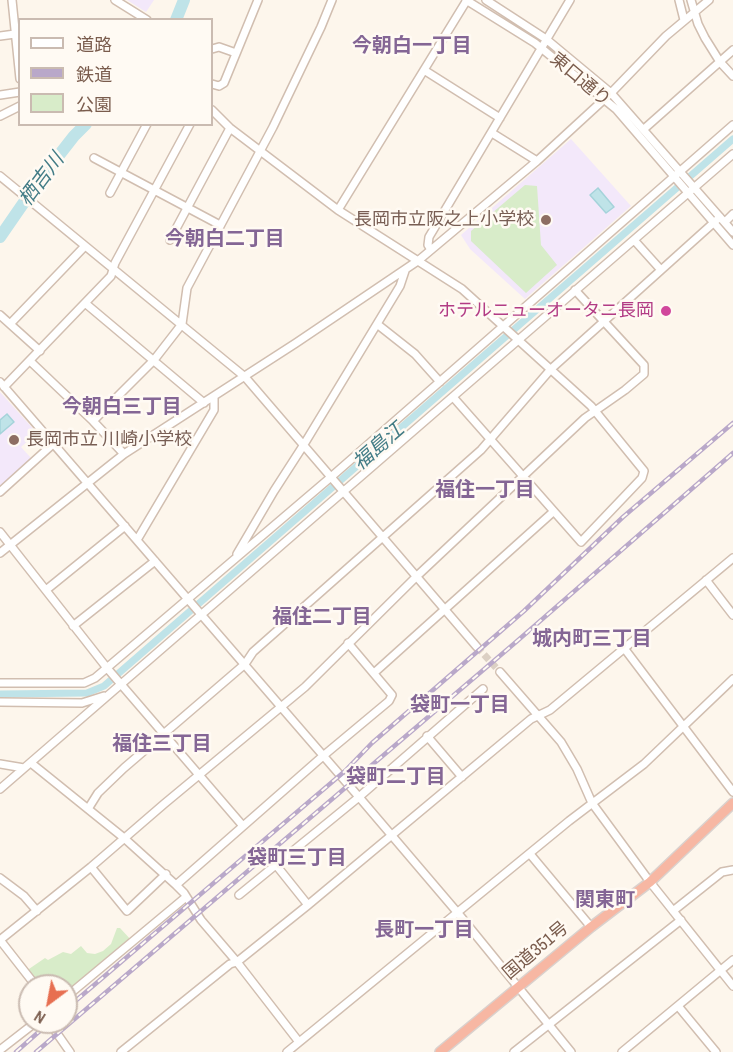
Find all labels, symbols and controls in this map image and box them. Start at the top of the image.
legend [18,18,213,126]
text: 道路 [76,32,112,57]
district label: 今朝白一丁目 [352,35,472,59]
street label: 東口通り [545,49,615,111]
text: 鉄道 [76,62,112,87]
text: 公園 [76,92,112,117]
water label: 栖吉川 [14,149,70,211]
place label: 長岡市立阪之上小学校 [354,209,534,231]
marker: 長岡市立阪之上小学校 [539,213,553,227]
district label: 今朝白二丁目 [165,228,285,252]
place label: ホテルニューオータニ長岡 [438,300,654,322]
marker: ホテルニューオータニ長岡 [659,304,673,318]
district label: 今朝白三丁目 [62,396,182,420]
water label: 福島江 [348,418,410,476]
place label: 長岡市立 川崎小学校 [26,429,192,451]
marker: 長岡市立 川崎小学校 [7,433,21,447]
district label: 福住一丁目 [435,479,535,503]
district label: 福住二丁目 [272,606,372,630]
district label: 城内町三丁目 [532,628,652,652]
district label: 袋町一丁目 [410,694,510,718]
district label: 福住三丁目 [112,733,212,757]
district label: 袋町二丁目 [346,766,446,790]
district label: 袋町三丁目 [247,847,347,871]
district label: 関東町 [575,889,635,913]
street label: 国道351号 [499,917,573,985]
district label: 長町一丁目 [374,919,474,943]
north arrow [18,974,78,1034]
text: N [30,1006,49,1029]

